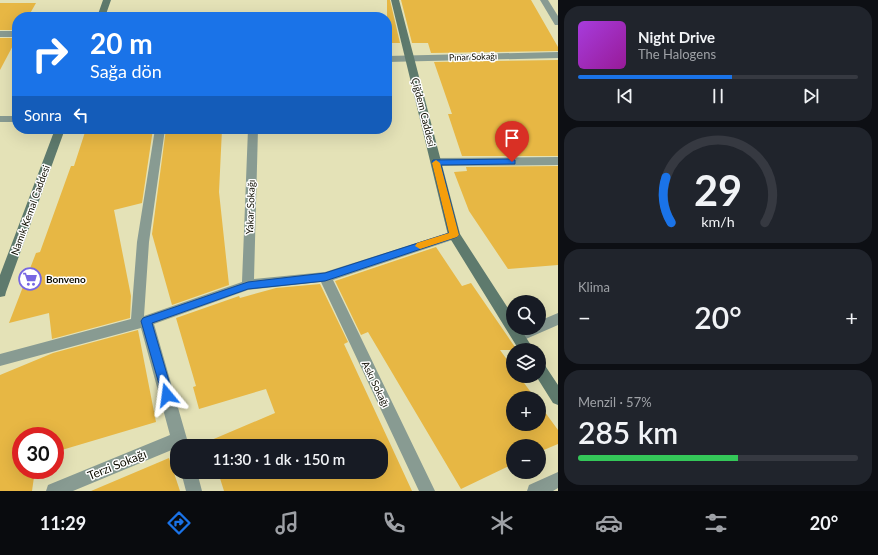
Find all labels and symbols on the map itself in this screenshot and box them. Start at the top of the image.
street label: Pınar Sokağı [449,50,497,63]
street label: Çiğdem Caddesi [410,76,438,148]
pin [495,121,529,162]
street label: Namık Kemal Caddesi [8,163,52,257]
street label: Yakar Sokağı [243,179,257,235]
supermarket icon: Bonveno [17,266,43,292]
place label: Bonveno [46,273,86,285]
street label: Askı Sokağı [360,359,392,409]
position arrow [146,374,188,416]
speed limit sign: 30 [12,427,64,479]
street label: Terzi Sokağı [85,446,148,483]

